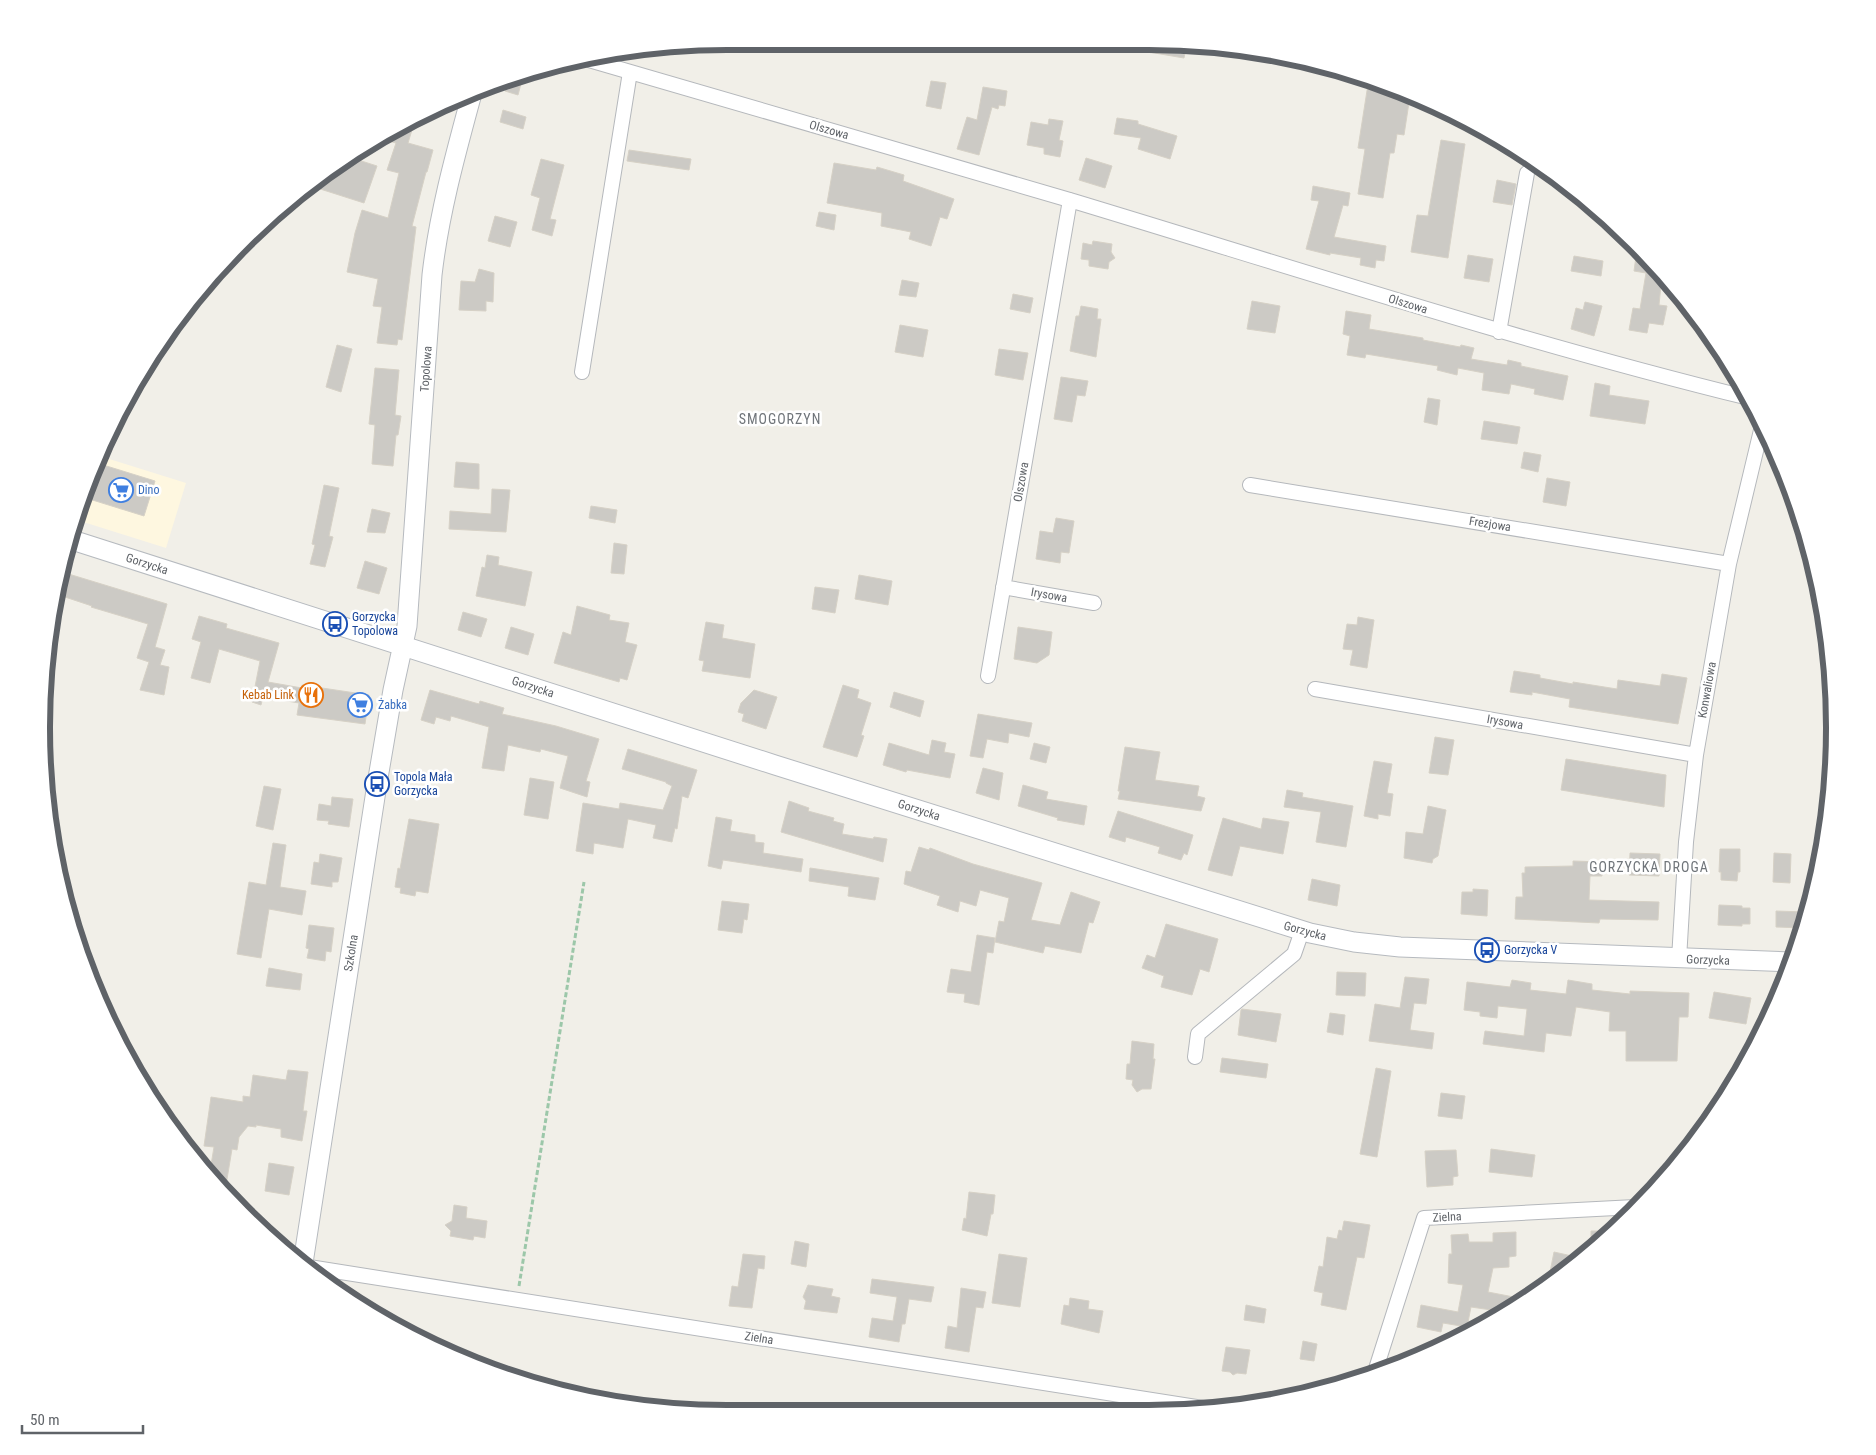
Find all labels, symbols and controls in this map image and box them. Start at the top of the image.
street label: Olszowa [808,118,850,142]
street label: Olszowa [1387,291,1429,317]
street label: Topolowa [417,345,435,392]
district label: SMOGORZYN [739,411,821,427]
street label: Olszowa [1011,461,1031,503]
supermarket icon: Dino [108,477,134,503]
place label: Dino [138,483,159,497]
street label: Frezjowa [1468,514,1512,534]
street label: Gorzycka [124,551,170,577]
street label: Irysowa [1030,585,1069,605]
place label: Gorzycka Topolowa [352,610,398,638]
bus stop icon: Gorzycka Topolowa [322,611,348,637]
street label: Konwaliowa [1695,661,1719,719]
street label: Gorzycka [510,674,556,700]
restaurant icon: Kebab Link [298,682,324,708]
place label: Kebab Link [242,688,295,702]
supermarket icon: Żabka [347,692,373,718]
place label: Żabka [378,697,407,712]
street label: Irysowa [1486,712,1525,732]
place label: Topola Mała Gorzycka [394,770,453,798]
bus stop icon: Topola Mała Gorzycka [364,771,390,797]
street label: Gorzycka [896,797,942,823]
district label: GORZYCKA DROGA [1589,859,1709,875]
street label: Gorzycka [1282,919,1328,943]
street label: Szkolna [341,933,361,972]
bus stop icon: Gorzycka V [1474,937,1500,963]
place label: Gorzycka V [1504,943,1557,957]
street label: Gorzycka [1686,952,1730,968]
street label: Zielna [1432,1209,1462,1225]
street label: Zielna [744,1329,775,1347]
scale bar [22,1402,144,1434]
text: 50 m [30,1411,60,1429]

